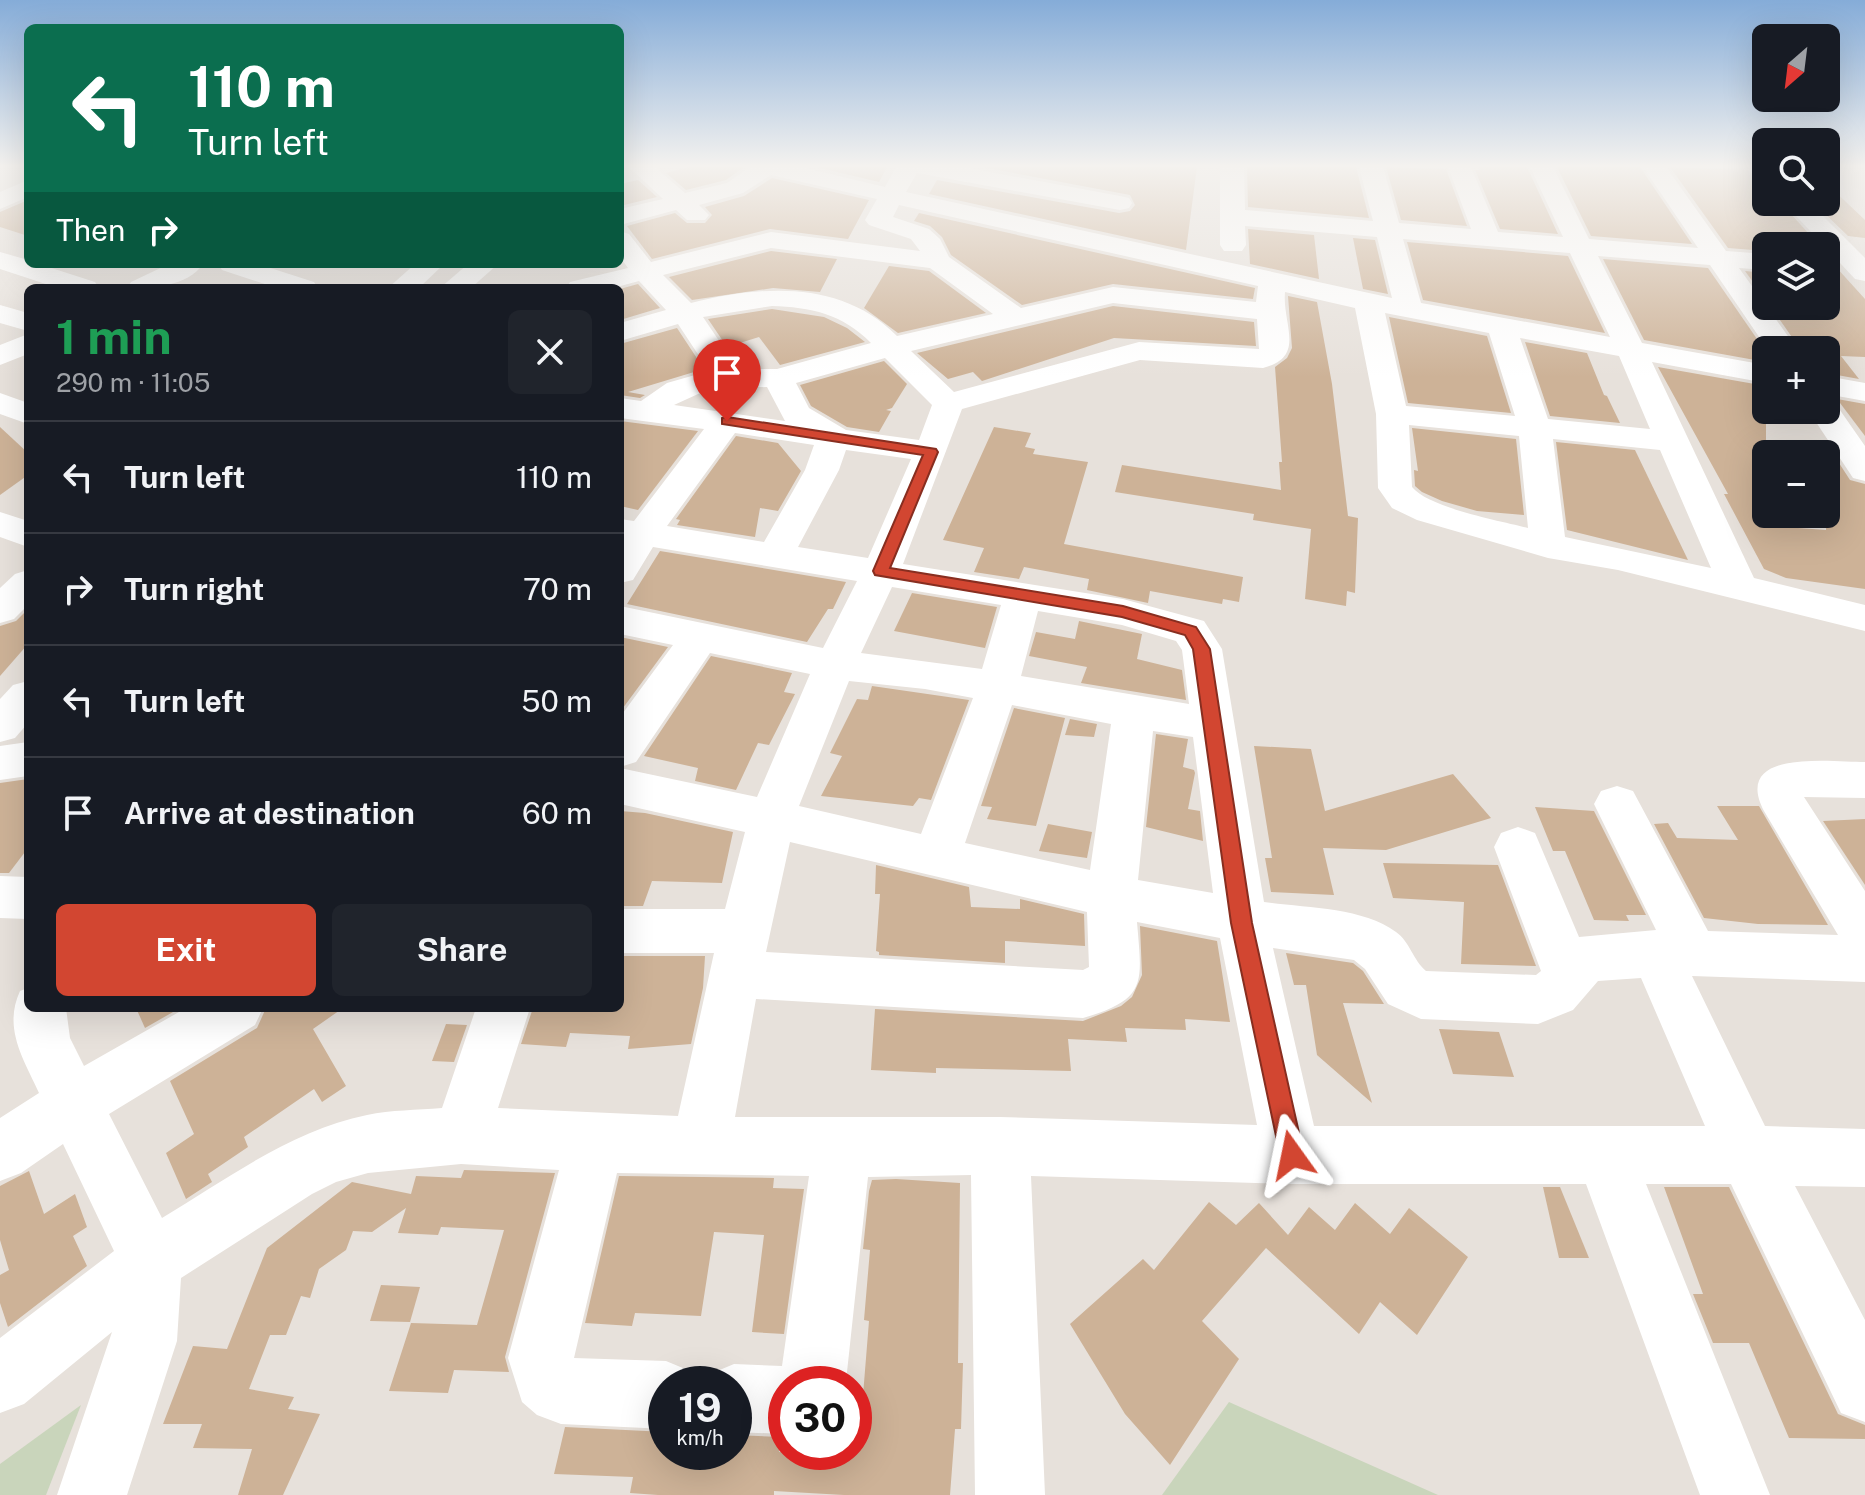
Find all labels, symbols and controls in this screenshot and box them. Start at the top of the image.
north arrow [1752,24,1840,112]
map controls [1752,24,1840,528]
text: 110 m [188,54,335,120]
icon: left [56,56,160,160]
text: Turn left [188,121,329,163]
button: search [1752,128,1840,216]
icon: right [141,208,185,252]
text: Then [56,212,125,248]
button: layers [1752,232,1840,320]
text: 1 min [56,308,172,365]
button: close [508,310,592,394]
button: + [1752,336,1840,424]
pin [693,339,761,421]
icon: arrive [705,351,749,395]
text: 290 m · 11:05 [56,367,210,398]
button: − [1752,440,1840,528]
icon: left [56,455,100,499]
text: Turn left [124,459,245,495]
text: 110 m [516,459,592,495]
icon: right [56,567,100,611]
text: Turn right [124,571,264,607]
text: 70 m [523,571,592,607]
icon: left [56,679,100,723]
text: Turn left [124,683,245,719]
text: 50 m [521,683,592,719]
icon: arrive [56,791,100,835]
text: Arrive at destination [124,795,415,831]
text: 60 m [522,795,592,831]
button: Exit [56,904,316,996]
button: Share [332,904,592,996]
position arrow [1250,1113,1334,1197]
speed limit sign: 30 [768,1366,872,1470]
text: 19 [678,1384,722,1431]
text: km/h [676,1426,724,1450]

